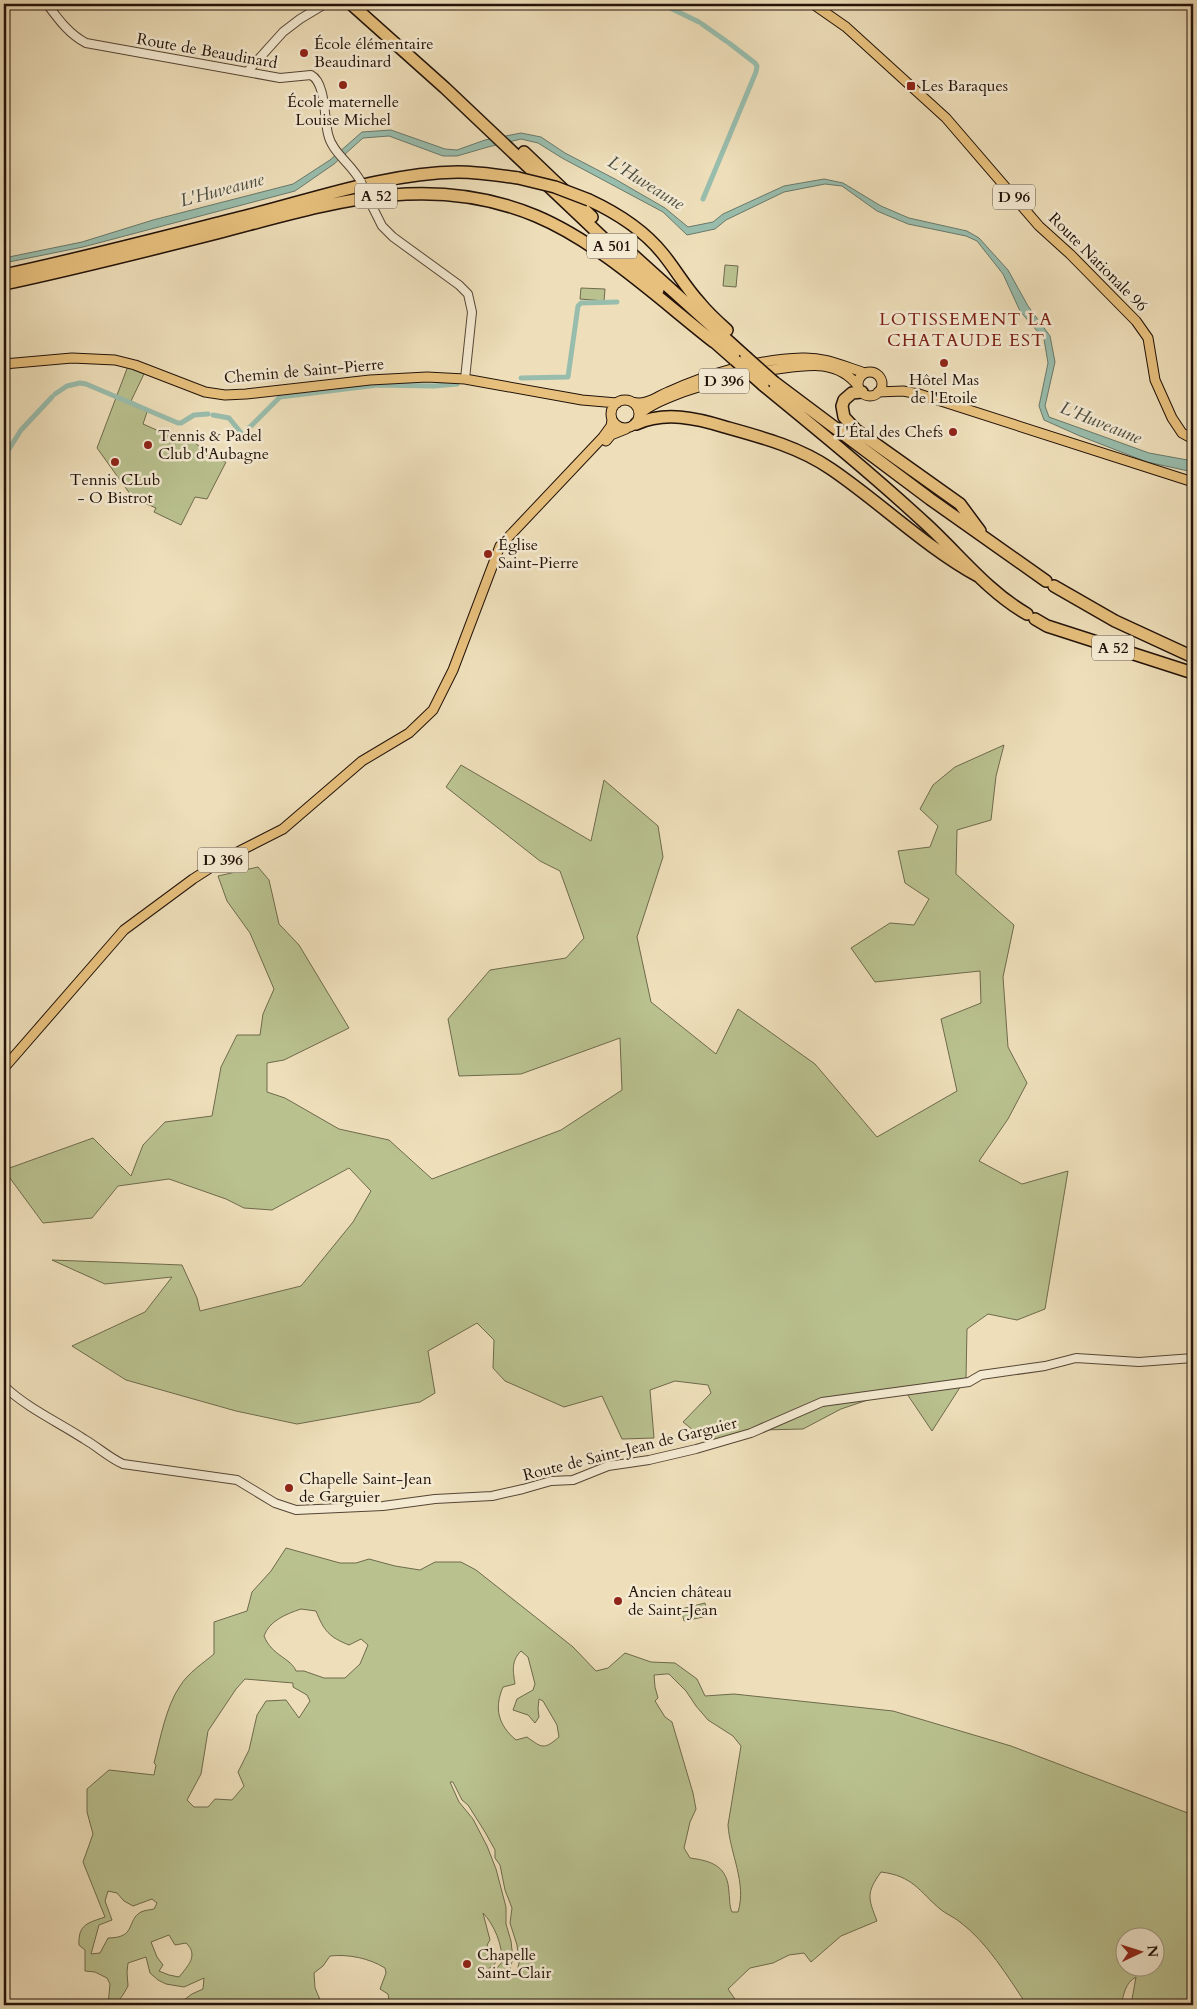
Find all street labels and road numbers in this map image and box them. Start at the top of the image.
street label: Route de Beaudinard [135,28,280,74]
road number: A 52 [355,184,397,208]
road number: D 96 [993,184,1035,210]
street label: Route Nationale 96 [1044,208,1152,316]
road number: A 501 [587,234,637,258]
street label: Chemin de Saint-Pierre [223,353,385,389]
road number: D 396 [699,368,749,394]
road number: A 52 [1092,636,1134,660]
road number: D 396 [198,848,248,872]
street label: Route de Saint-Jean de Garguier [521,1412,739,1486]

